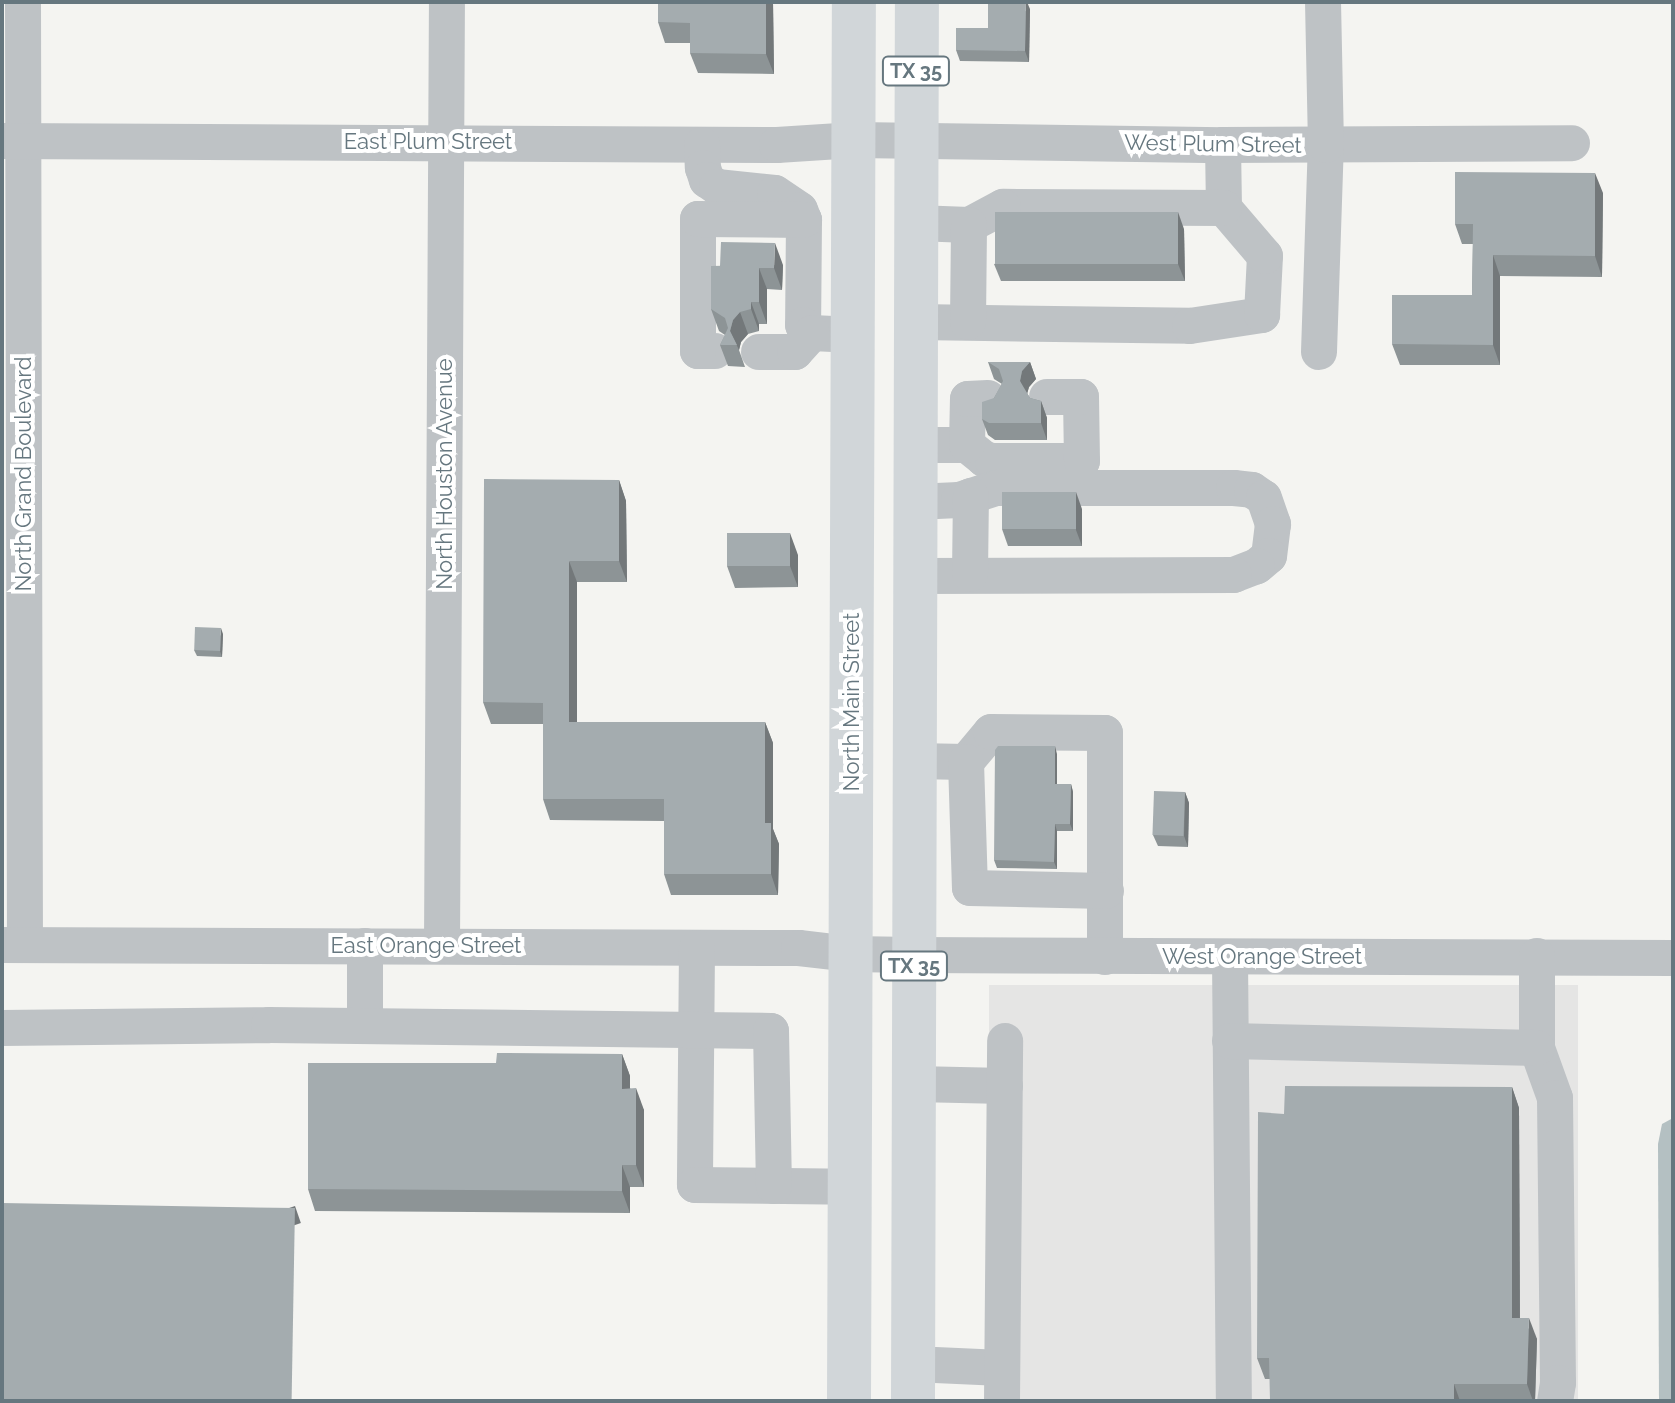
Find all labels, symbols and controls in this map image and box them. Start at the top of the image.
road number: TX 35 [880,55,952,87]
street label: East Plum Street [344,129,512,155]
street label: West Plum Street [1124,129,1302,159]
street label: North Grand Boulevard [11,357,37,591]
street label: North Houston Avenue [432,358,458,590]
street label: North Main Street [839,613,865,791]
street label: East Orange Street [331,933,521,959]
street label: West Orange Street [1162,944,1362,970]
road number: TX 35 [878,950,950,982]

